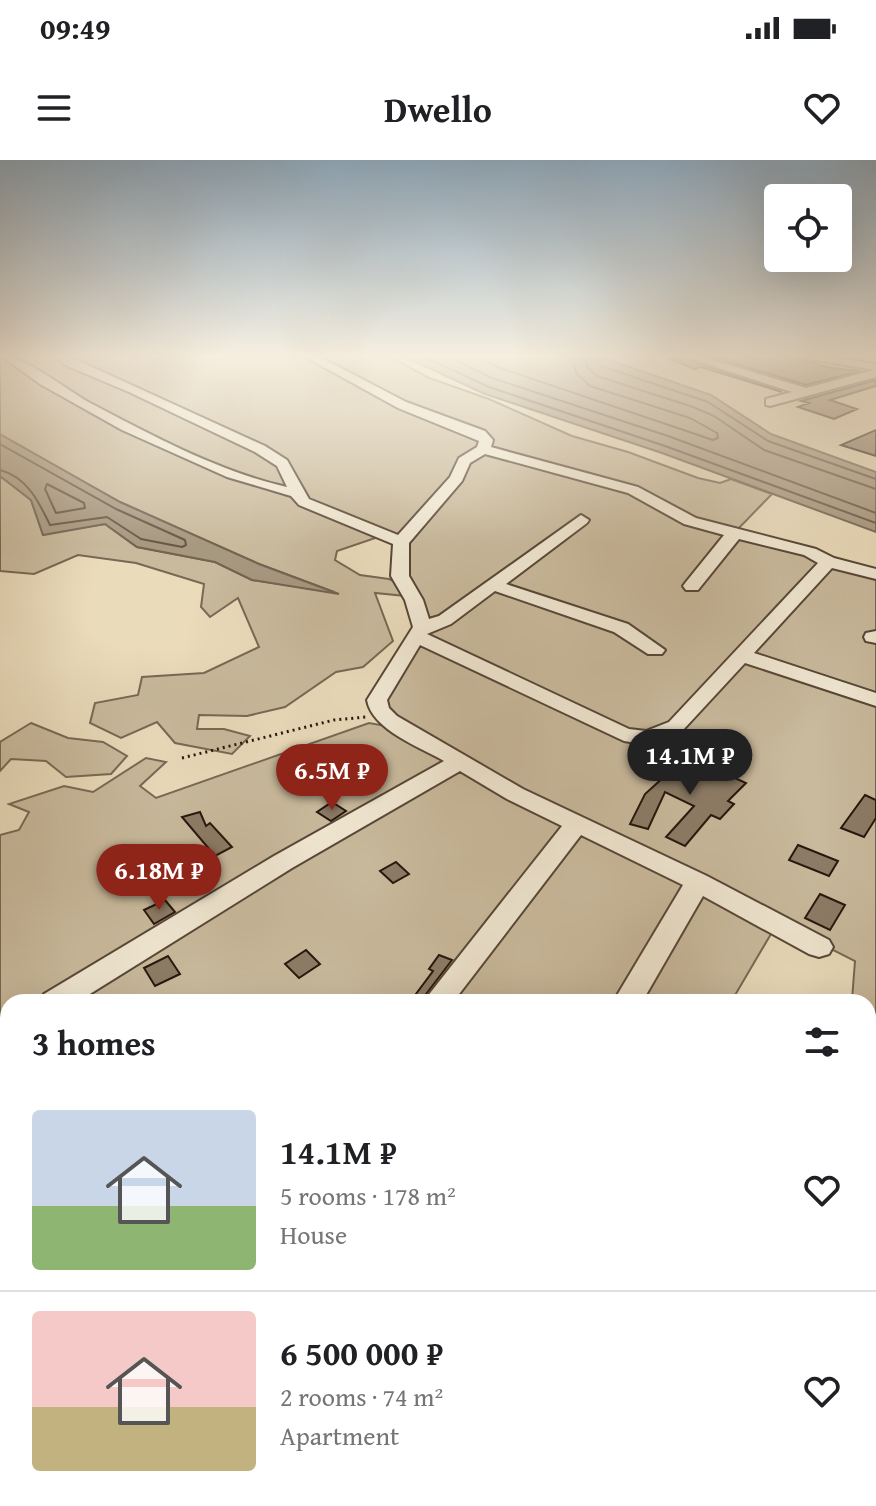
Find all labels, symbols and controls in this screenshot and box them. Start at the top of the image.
text: 09:49 [40,6,111,50]
text: Dwello [384,82,492,135]
icon: menu [32,86,76,130]
icon: heart [800,86,844,130]
map controls [764,184,852,272]
button: locate [764,184,852,272]
pin: 14.1M ₽ [616,729,764,797]
text: 14.1M ₽ [645,735,735,774]
pin: 6.5M ₽ [267,744,397,812]
text: 6.5M ₽ [294,750,370,789]
pin: 6.18M ₽ [85,844,233,912]
text: 6.18M ₽ [114,850,204,889]
text: 3 homes [32,1018,156,1067]
icon: filters [800,1020,844,1064]
text: 14.1M ₽ [280,1127,397,1176]
icon: home [96,1142,192,1238]
icon: heart [800,1168,844,1212]
text: 5 rooms · 178 m² [280,1176,456,1215]
text: House [280,1215,347,1254]
text: 6 500 000 ₽ [280,1328,443,1377]
icon: home [96,1343,192,1439]
icon: heart [800,1369,844,1413]
text: 2 rooms · 74 m² [280,1377,443,1416]
text: Apartment [280,1416,399,1455]

